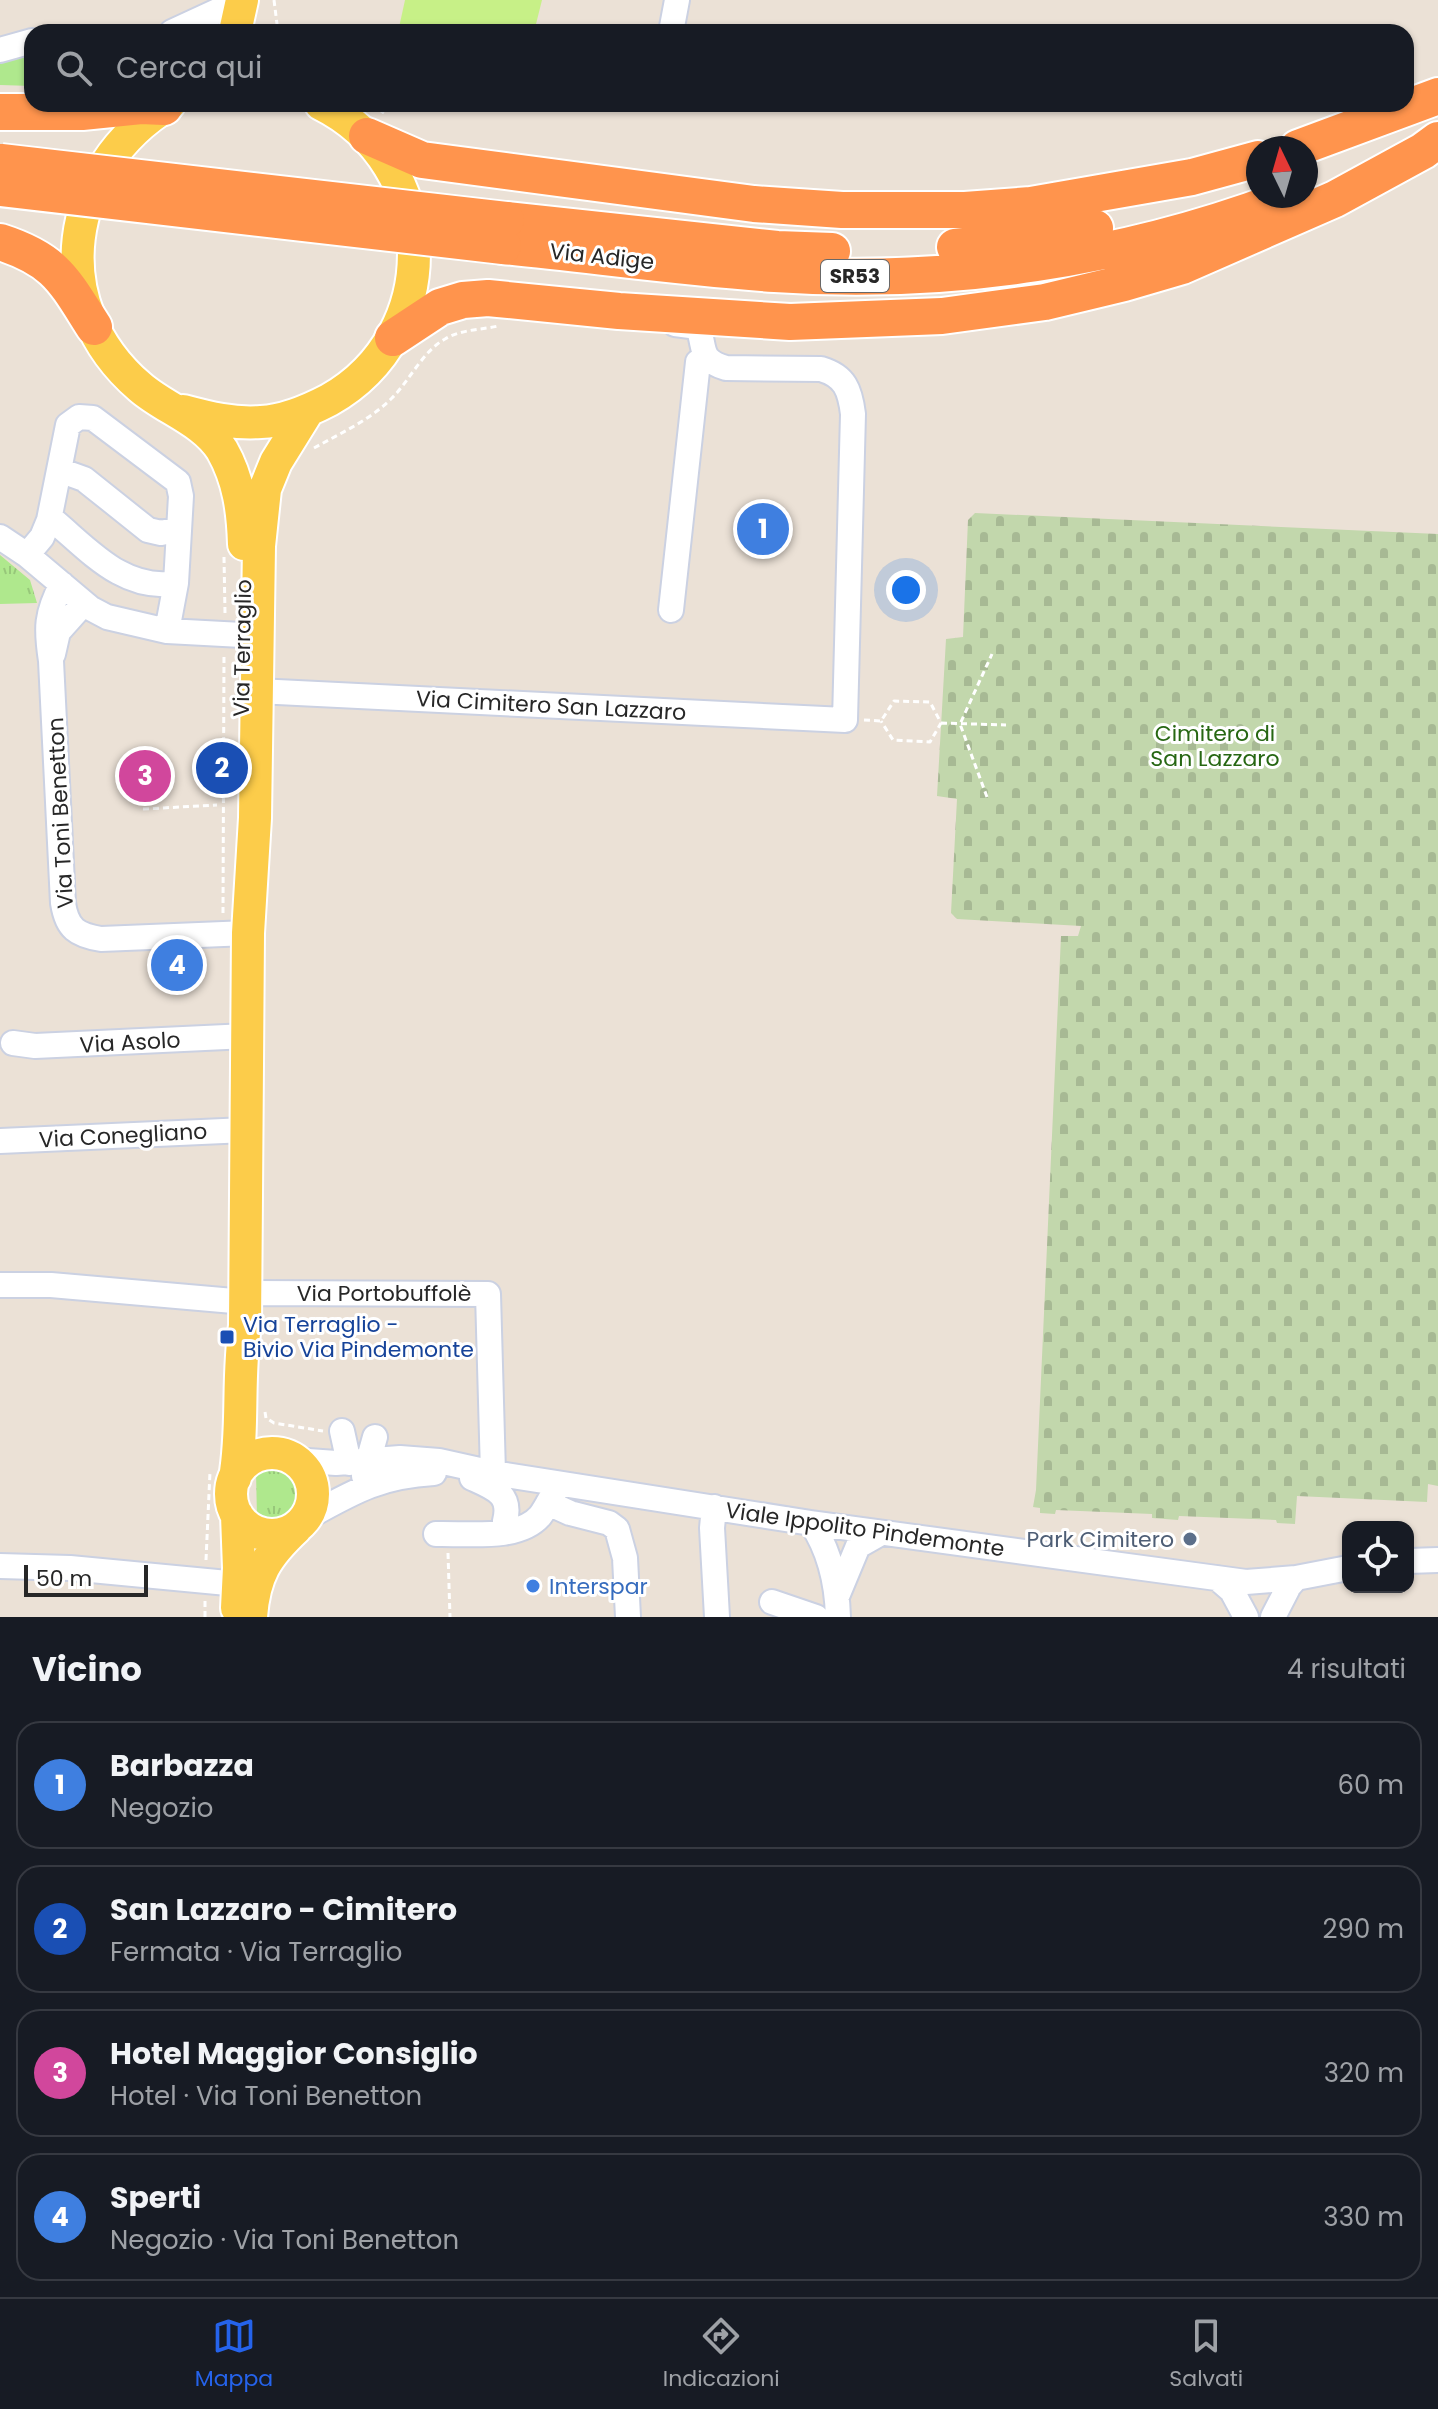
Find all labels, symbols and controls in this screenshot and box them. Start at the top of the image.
search box [24,24,1414,112]
icon: search [52,46,96,90]
text: Cerca qui [116,46,262,89]
north arrow [1246,136,1318,208]
street label: Via Adige [548,236,656,277]
road number: SR53 [821,260,889,292]
pin: 1 [737,499,789,559]
your location [886,570,926,610]
street label: Via Terraglio [226,579,259,717]
street label: Via Cimitero San Lazzaro [415,683,687,728]
street label: Via Toni Benetton [40,717,81,909]
park label: Cimitero di San Lazzaro [1150,718,1280,774]
pin: 2 [196,738,248,798]
pin: 3 [119,746,171,806]
pin: 4 [151,935,203,995]
street label: Via Asolo [79,1024,181,1061]
street label: Via Conegliano [38,1116,208,1155]
street label: Via Portobuffolè [297,1278,471,1309]
place label: Via Terraglio - Bivio Via Pindemonte [243,1309,474,1365]
marker: Via Terraglio - Bivio Via Pindemonte [218,1328,236,1346]
street label: Viale Ippolito Pindemonte [723,1495,1006,1564]
map controls [1342,1521,1414,1593]
button: locate [1342,1521,1414,1593]
place label: Park Cimitero [1027,1524,1174,1555]
marker: Park Cimitero [1181,1530,1199,1548]
scale bar [24,1561,148,1597]
text: 50 m [36,1563,92,1594]
place label: Interspar [549,1571,648,1602]
marker: Interspar [524,1577,542,1595]
text: Vicino [32,1645,142,1693]
text: 4 risultati [1287,1651,1406,1687]
text: Barbazza [110,1744,254,1787]
text: 1 [55,1767,65,1803]
text: 60 m [1337,1767,1404,1803]
text: Negozio [110,1790,213,1826]
text: San Lazzaro - Cimitero [110,1888,457,1931]
text: 2 [53,1911,67,1947]
text: 290 m [1323,1911,1404,1947]
text: Fermata · Via Terraglio [110,1934,402,1970]
text: Hotel Maggior Consiglio [110,2032,478,2075]
text: 3 [52,2055,68,2091]
text: 320 m [1324,2055,1404,2091]
text: Hotel · Via Toni Benetton [110,2078,422,2114]
text: Sperti [110,2176,201,2219]
text: 4 [51,2199,69,2235]
text: 330 m [1323,2199,1404,2235]
text: Negozio · Via Toni Benetton [110,2222,459,2258]
tab: Mappa [195,2314,273,2395]
tab: Indicazioni [663,2314,780,2395]
tab: Salvati [1169,2314,1243,2395]

